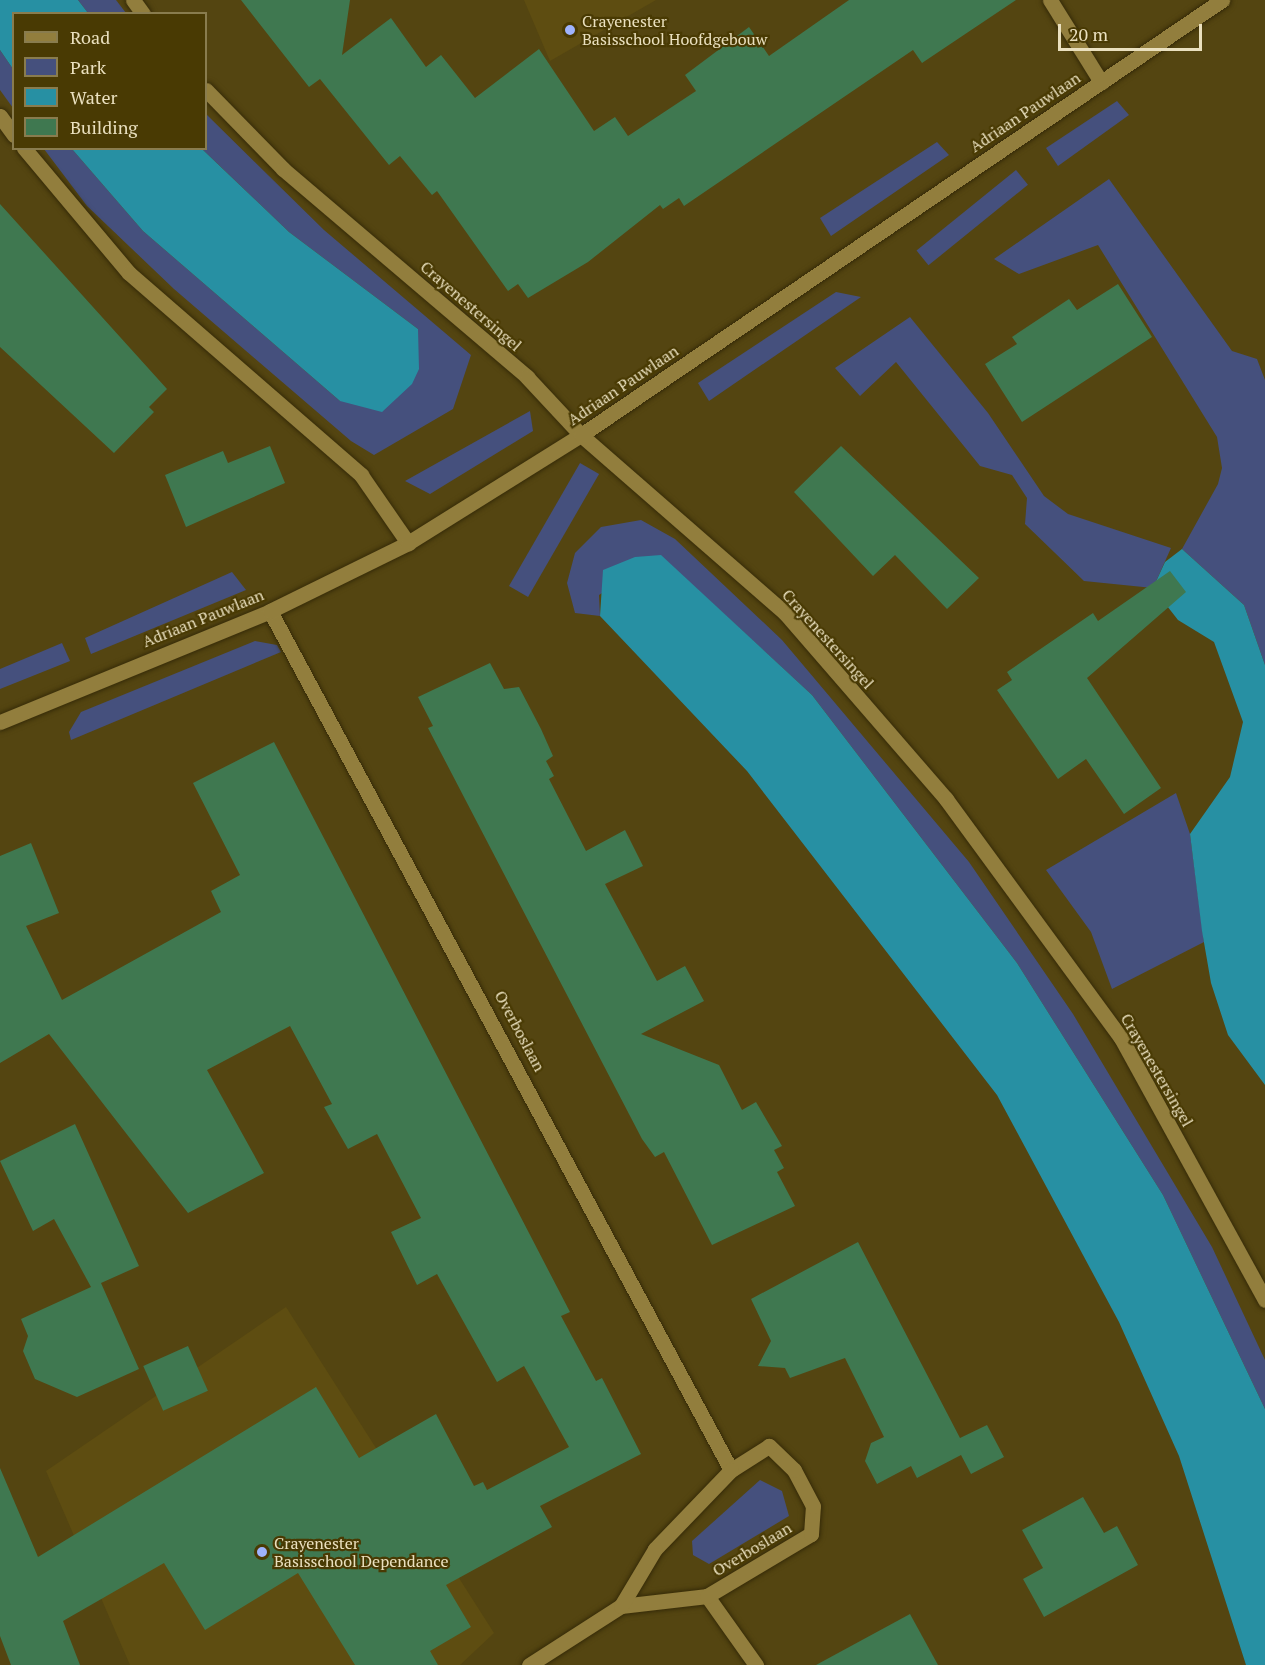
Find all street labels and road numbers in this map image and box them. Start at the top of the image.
street label: Adriaan Pauwlaan [966,68,1084,156]
street label: Crayenestersingel [417,257,525,355]
street label: Adriaan Pauwlaan [564,341,682,429]
street label: Adriaan Pauwlaan [139,585,267,651]
street label: Crayenestersingel [778,585,878,693]
street label: Overboslaan [491,987,549,1075]
street label: Crayenestersingel [1117,1010,1197,1130]
street label: Overboslaan [709,1518,795,1580]

